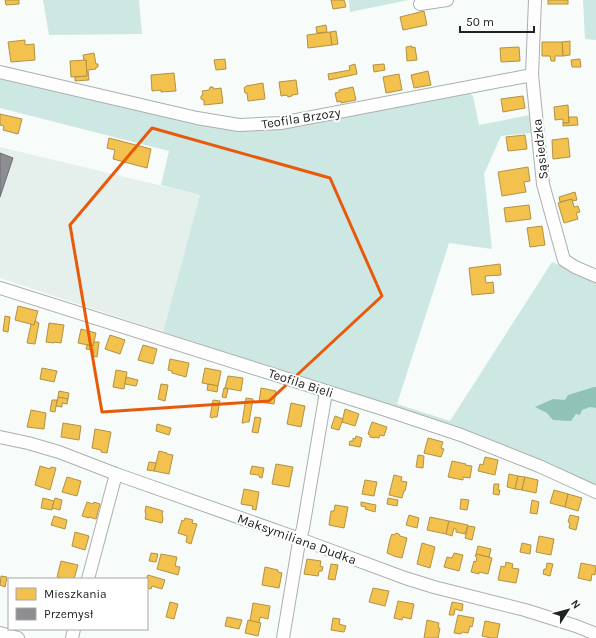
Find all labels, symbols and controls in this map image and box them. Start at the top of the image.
scale bar [460,8,534,34]
text: 50 m [466,15,494,29]
street label: Teofila Brzozy [260,104,342,132]
street label: Sąsiedzka [529,118,551,180]
street label: Teofila Bieli [267,365,335,401]
street label: Maksymiliana Dudka [235,510,359,568]
legend [8,578,148,630]
text: Mieszkania [44,587,107,601]
north arrow [548,590,588,630]
text: N [568,597,583,611]
text: Przemysł [44,607,94,621]

